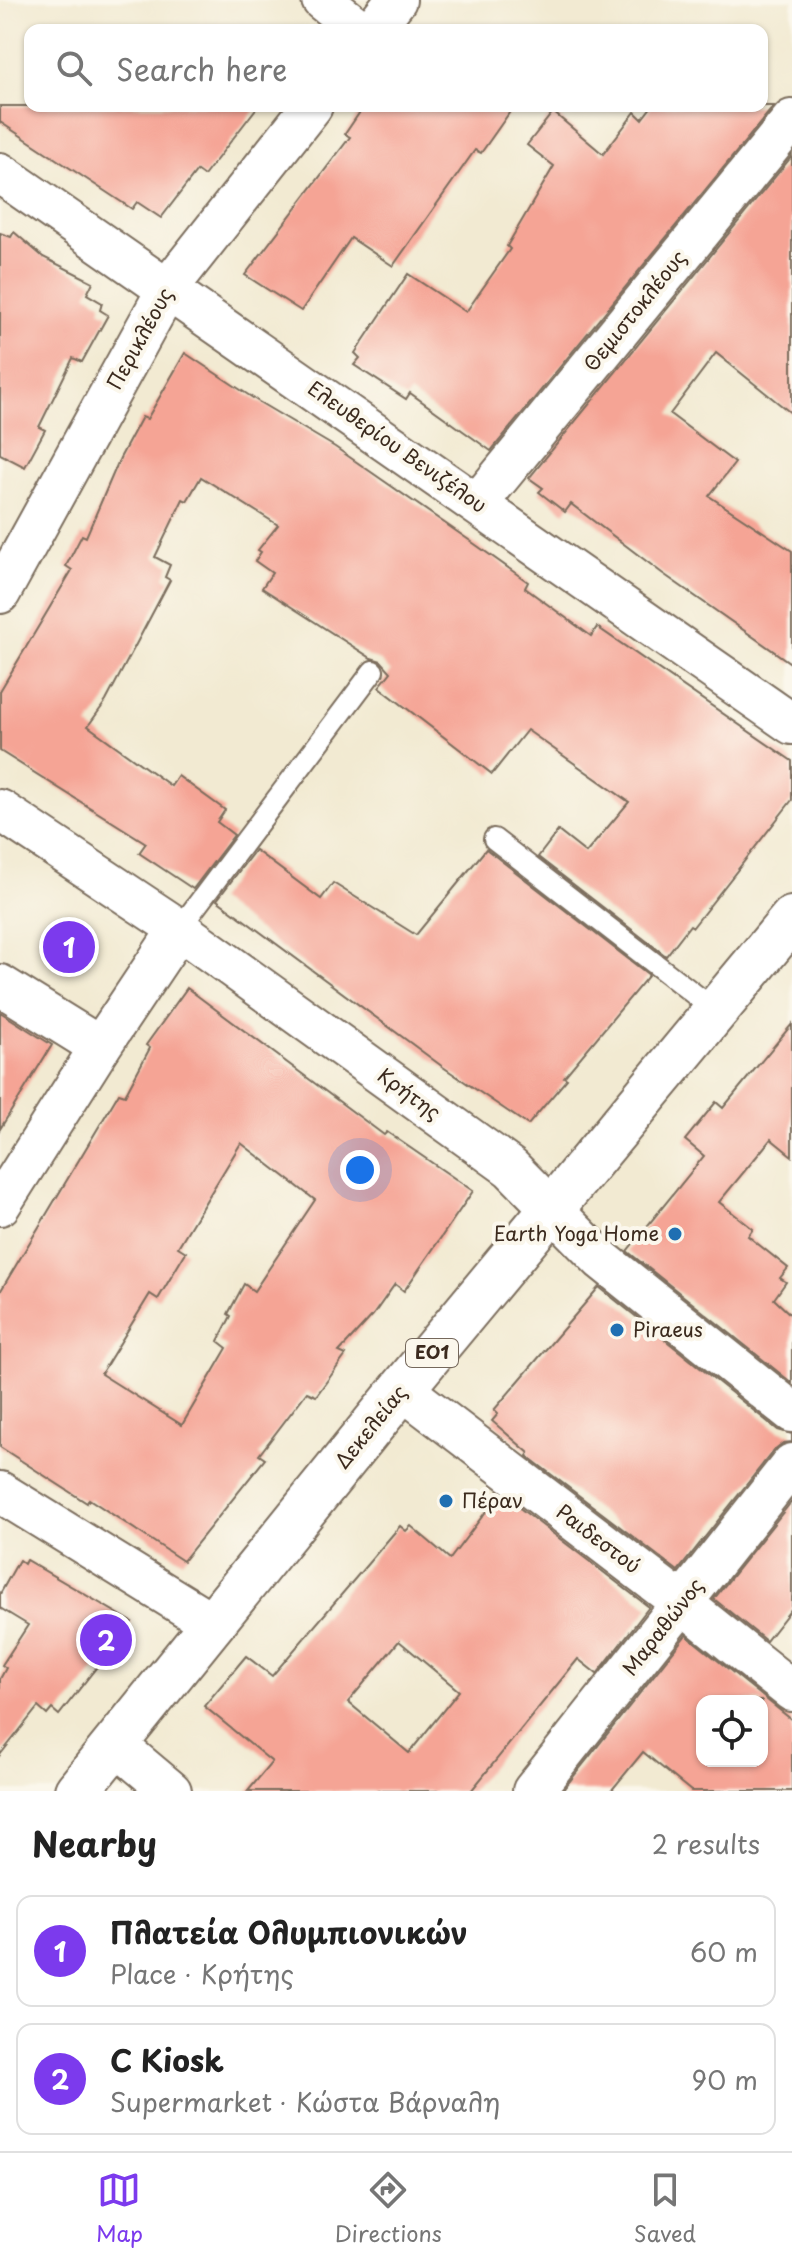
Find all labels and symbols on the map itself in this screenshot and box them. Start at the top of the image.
street label: Θεμιστοκλέους [576,243,693,378]
street label: Περικλέους [99,282,180,395]
street label: Ελευθερίου Βενιζέλου [302,373,493,519]
pin: 1 [43,917,95,977]
street label: Κρήτης [372,1060,447,1126]
your location [340,1150,380,1190]
place label: Earth Yoga Home [494,1218,659,1248]
marker: Earth Yoga Home [666,1225,684,1243]
place label: Piraeus [633,1314,703,1344]
marker: Piraeus [608,1321,626,1339]
road number: ΕΟ1 [406,1339,458,1367]
street label: Δεκελείας [327,1378,413,1475]
place label: Πέραν [462,1485,523,1515]
marker: Πέραν [437,1492,455,1510]
street label: Ραιδεστού [550,1496,647,1580]
street label: Μαραθώνος [615,1571,710,1682]
pin: 2 [80,1610,132,1670]

